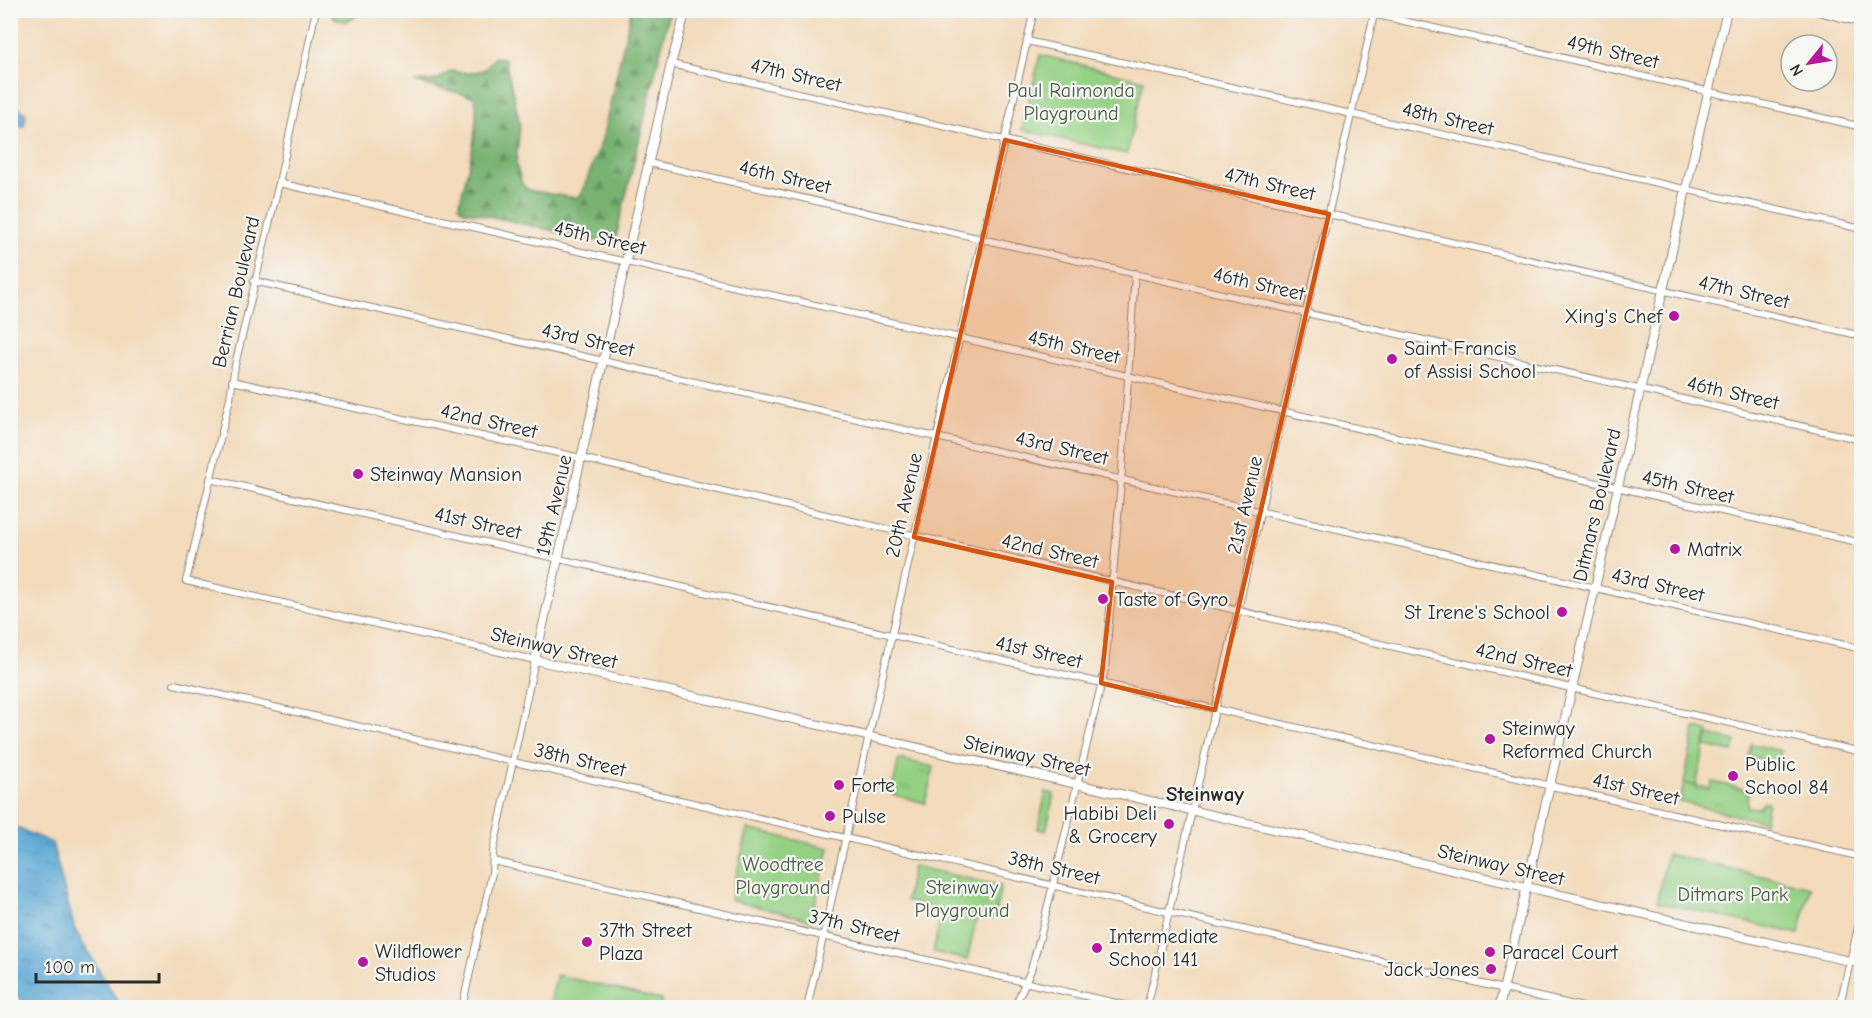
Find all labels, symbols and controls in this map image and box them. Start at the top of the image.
street label: 49th Street [1565,30,1662,74]
north arrow [1779,33,1839,93]
street label: 47th Street [748,53,845,97]
text: N [1786,61,1807,79]
park label: Paul Raimonda Playground [1007,79,1135,125]
street label: 48th Street [1400,97,1497,141]
street label: 46th Street [737,155,834,199]
street label: 47th Street [1222,162,1319,206]
street label: Berrian Boulevard [207,214,265,370]
street label: 45th Street [552,216,649,260]
street label: 46th Street [1211,262,1308,306]
street label: 47th Street [1696,270,1793,314]
place label: Xing's Chef [1565,305,1663,328]
marker: Xing's Chef [1667,309,1681,323]
street label: 43rd Street [539,318,638,362]
street label: 45th Street [1026,325,1123,369]
place label: Saint Francis of Assisi School [1404,337,1536,383]
marker: Saint Francis of Assisi School [1385,352,1399,366]
street label: 46th Street [1685,371,1782,415]
street label: 42nd Street [438,399,541,444]
street label: 43rd Street [1013,426,1112,470]
street label: Ditmars Boulevard [1568,426,1626,584]
street label: 20th Avenue [881,450,927,560]
street label: 19th Avenue [531,452,577,558]
street label: 21st Avenue [1223,454,1267,556]
place label: Steinway Mansion [370,463,522,486]
street label: 45th Street [1640,465,1737,509]
marker: Steinway Mansion [351,467,365,481]
street label: 41st Street [432,502,525,544]
street label: 42nd Street [999,529,1102,574]
place label: Matrix [1687,538,1742,561]
marker: Matrix [1668,542,1682,556]
street label: 43rd Street [1609,563,1708,607]
place label: Taste of Gyro [1115,588,1228,611]
marker: Taste of Gyro [1096,592,1110,606]
place label: St Irene's School [1404,601,1550,624]
marker: St Irene's School [1555,605,1569,619]
street label: Steinway Street [488,622,621,674]
street label: 41st Street [993,631,1086,673]
street label: 42nd Street [1473,638,1576,683]
place label: Steinway Reformed Church [1502,717,1652,763]
street label: Steinway Street [961,730,1094,782]
marker: Steinway Reformed Church [1483,732,1497,746]
street label: 38th Street [532,738,629,782]
place label: Public School 84 [1745,753,1829,799]
street label: 41st Street [1590,768,1683,810]
marker: Public School 84 [1726,769,1740,783]
place label: Forte [851,774,895,797]
marker: Forte [832,778,846,792]
district label: Steinway [1166,782,1244,806]
place label: Habibi Deli & Grocery [1064,802,1157,848]
place label: Pulse [842,805,886,828]
marker: Pulse [823,809,837,823]
marker: Habibi Deli & Grocery [1162,817,1176,831]
street label: Steinway Street [1435,839,1568,891]
street label: 38th Street [1006,846,1103,890]
park label: Woodtree Playground [735,853,831,899]
park label: Steinway Playground [914,876,1010,922]
park label: Ditmars Park [1678,883,1789,906]
street label: 37th Street [806,904,903,948]
place label: 37th Street Plaza [599,919,693,965]
place label: Intermediate School 141 [1109,925,1218,971]
marker: 37th Street Plaza [580,935,594,949]
place label: Wildflower Studios [375,940,462,986]
marker: Intermediate School 141 [1090,941,1104,955]
place label: Paracel Court [1502,941,1619,964]
marker: Paracel Court [1483,945,1497,959]
scale bar [36,946,159,984]
marker: Wildflower Studios [356,955,370,969]
text: 100 m [45,957,95,978]
place label: Jack Jones [1384,958,1479,981]
marker: Jack Jones [1484,962,1498,976]

